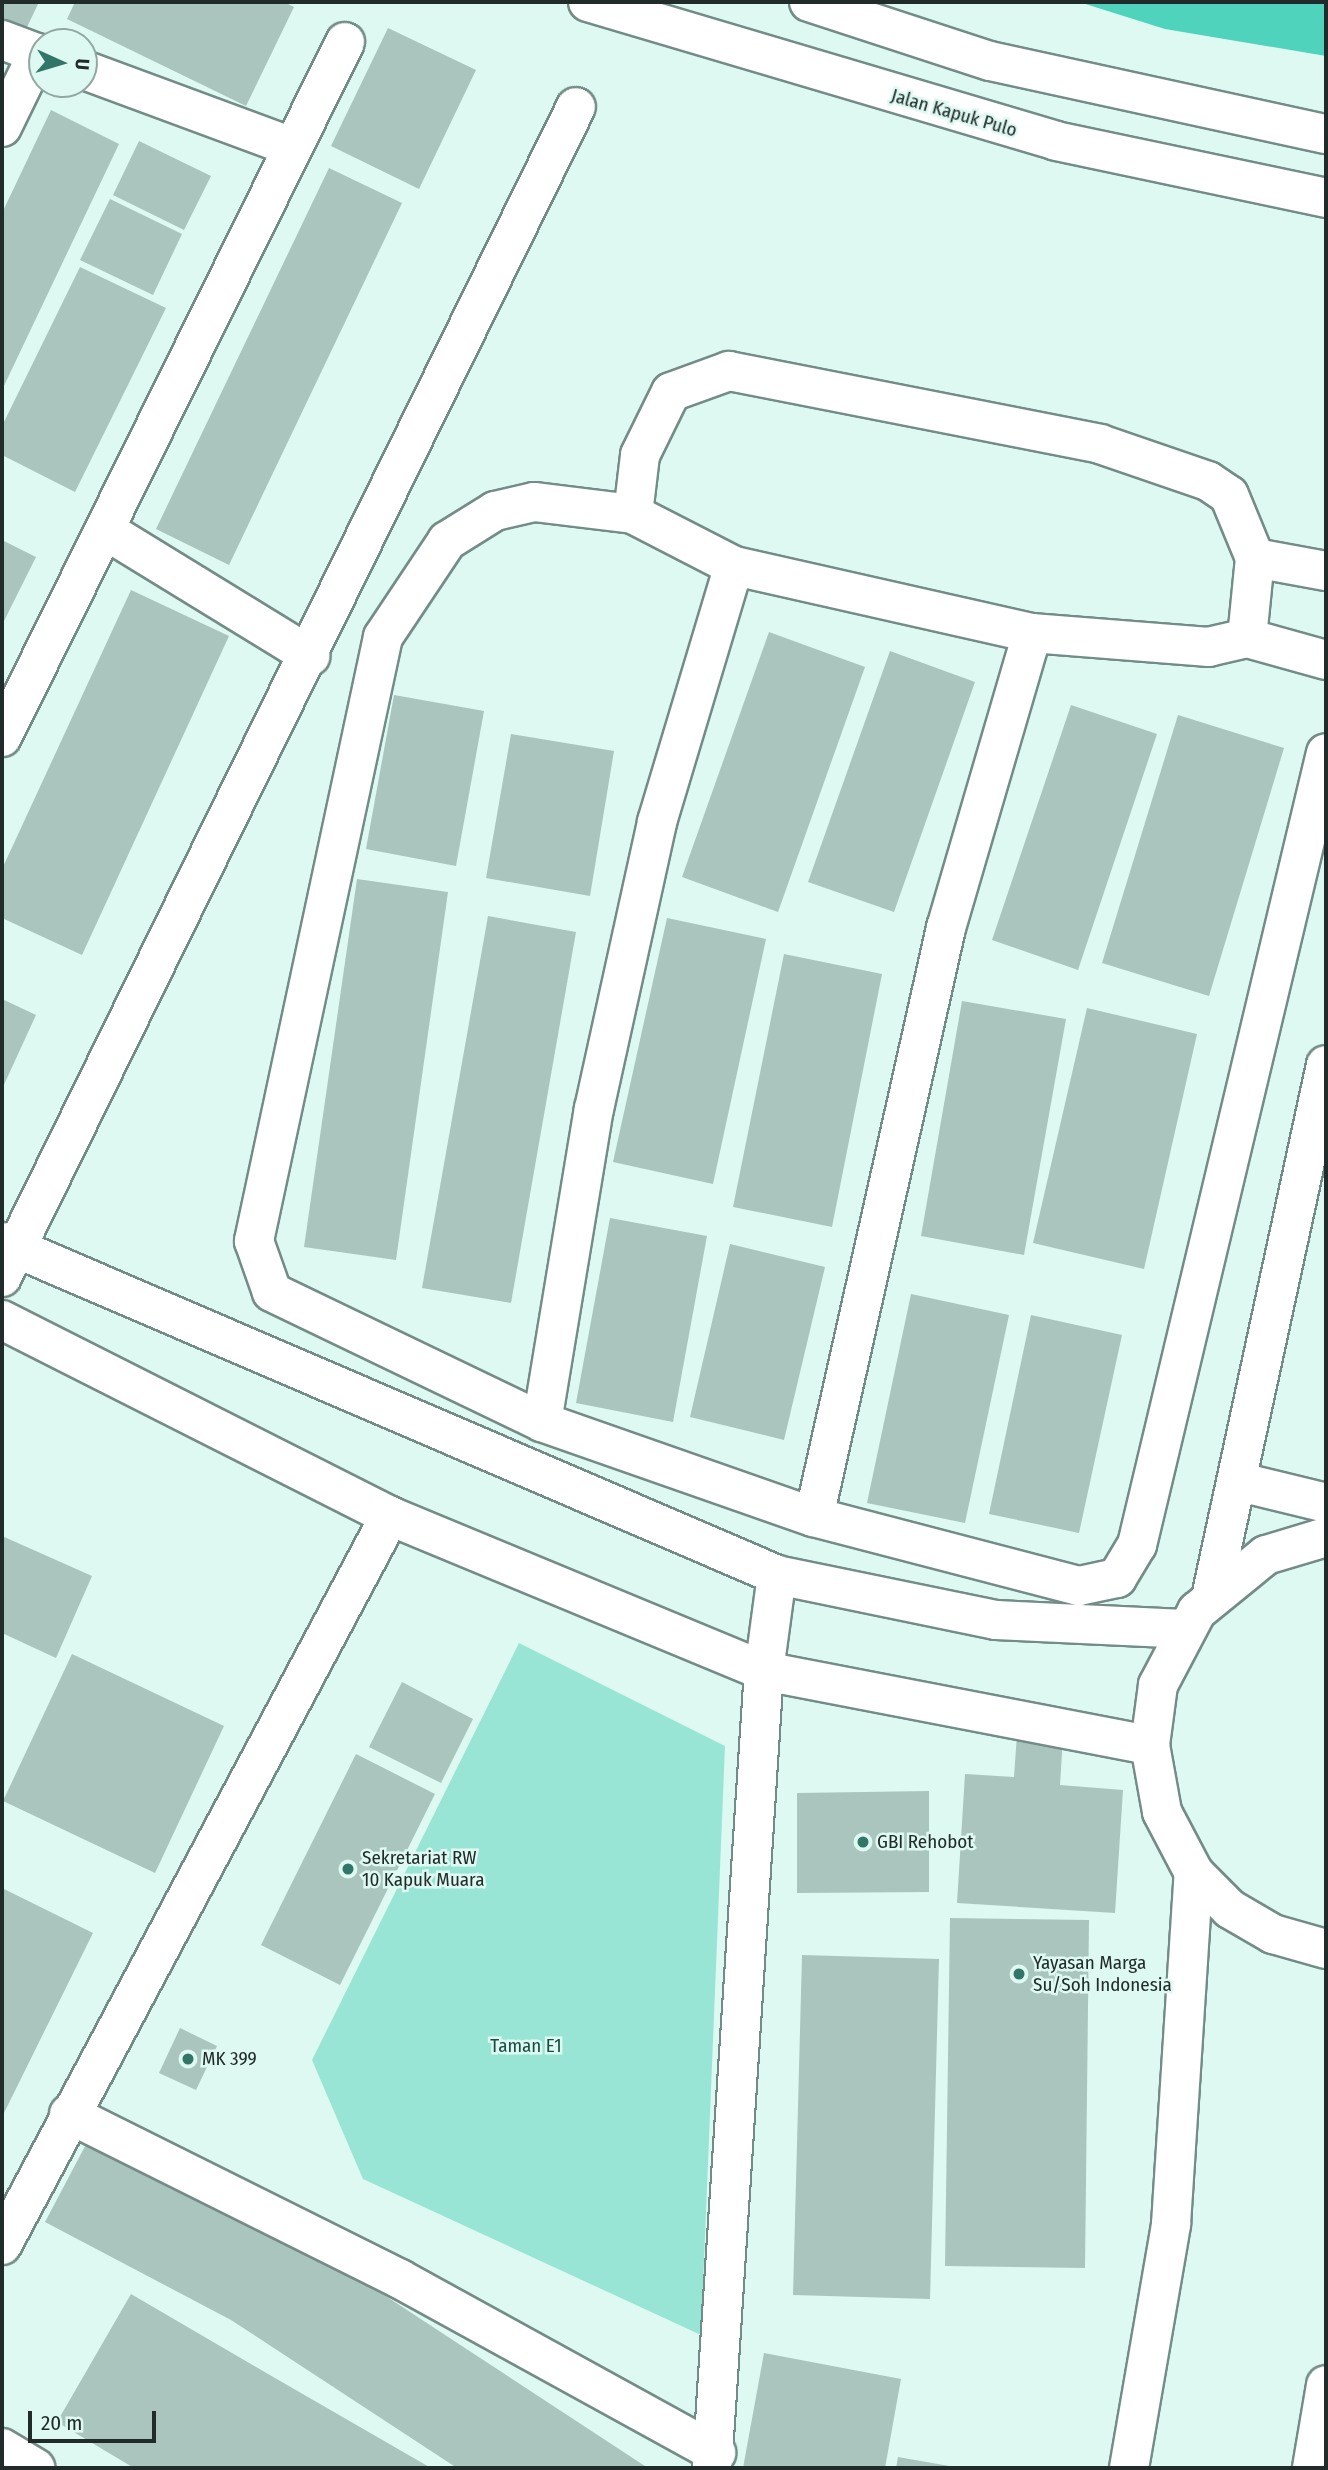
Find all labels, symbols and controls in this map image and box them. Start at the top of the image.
north arrow [28,28,98,98]
text: U [71,58,94,71]
street label: Jalan Kapuk Pulo [888,84,1020,142]
place label: GBI Rehobot [877,1831,974,1853]
marker: GBI Rehobot [855,1834,871,1850]
place label: Sekretariat RW 10 Kapuk Muara [362,1847,484,1891]
marker: Sekretariat RW 10 Kapuk Muara [340,1861,356,1877]
place label: Yayasan Marga Su/Soh Indonesia [1033,1952,1172,1996]
marker: Yayasan Marga Su/Soh Indonesia [1011,1966,1027,1982]
park label: Taman E1 [490,2035,562,2057]
place label: MK 399 [202,2048,257,2070]
marker: MK 399 [180,2051,196,2067]
scale bar [32,2396,159,2440]
text: 20 m [41,2410,82,2436]

